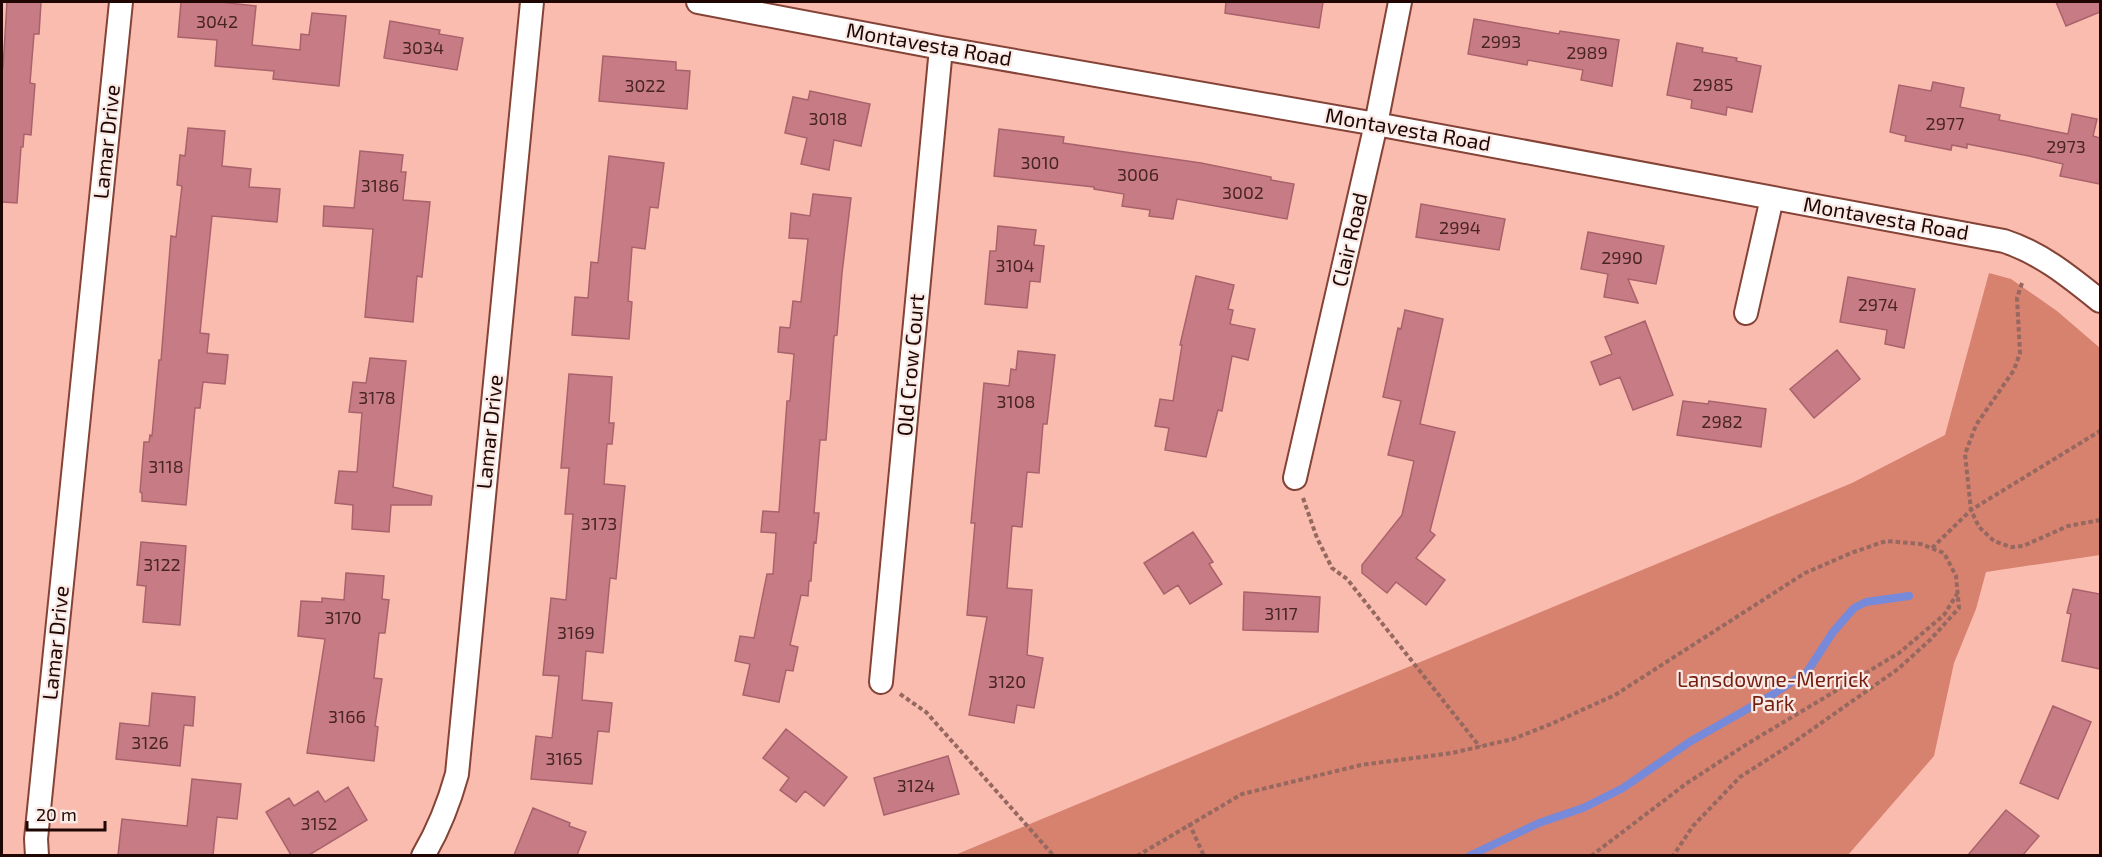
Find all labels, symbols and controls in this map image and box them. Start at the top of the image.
house number: 3042 [196,10,238,32]
street label: Montavesta Road [845,17,1014,70]
house number: 2993 [1481,30,1521,52]
house number: 3034 [402,36,444,58]
house number: 2989 [1566,41,1608,63]
house number: 2985 [1693,73,1734,95]
house number: 3022 [624,74,666,96]
street label: Lamar Drive [87,83,124,200]
street label: Montavesta Road [1324,102,1493,155]
house number: 3018 [809,107,847,129]
house number: 2977 [1926,112,1964,134]
house number: 2973 [2046,135,2086,157]
house number: 3010 [1021,151,1059,173]
house number: 3006 [1117,163,1159,185]
house number: 3186 [361,174,399,196]
house number: 3002 [1222,181,1264,203]
street label: Clair Road [1326,190,1372,289]
street label: Montavesta Road [1802,191,1971,244]
house number: 2994 [1439,216,1481,238]
house number: 2990 [1601,246,1643,268]
house number: 3104 [995,254,1035,276]
street label: Old Crow Court [891,293,928,437]
house number: 2974 [1858,293,1898,315]
street label: Lamar Drive [470,373,507,490]
house number: 3178 [358,386,396,408]
house number: 3108 [997,390,1035,412]
house number: 2982 [1701,410,1743,432]
house number: 3118 [148,455,184,477]
house number: 3173 [581,512,617,534]
house number: 3122 [143,553,181,575]
street label: Lamar Drive [36,584,73,701]
house number: 3117 [1264,602,1298,624]
house number: 3170 [324,606,362,628]
house number: 3169 [557,621,595,643]
park label: Lansdowne-Merrick Park [1677,666,1869,715]
house number: 3120 [988,670,1026,692]
house number: 3166 [328,705,366,727]
house number: 3126 [131,731,169,753]
house number: 3165 [545,747,583,769]
house number: 3124 [897,774,935,796]
scale bar [27,794,105,832]
text: 20 m [36,803,77,825]
house number: 3152 [301,812,337,834]

